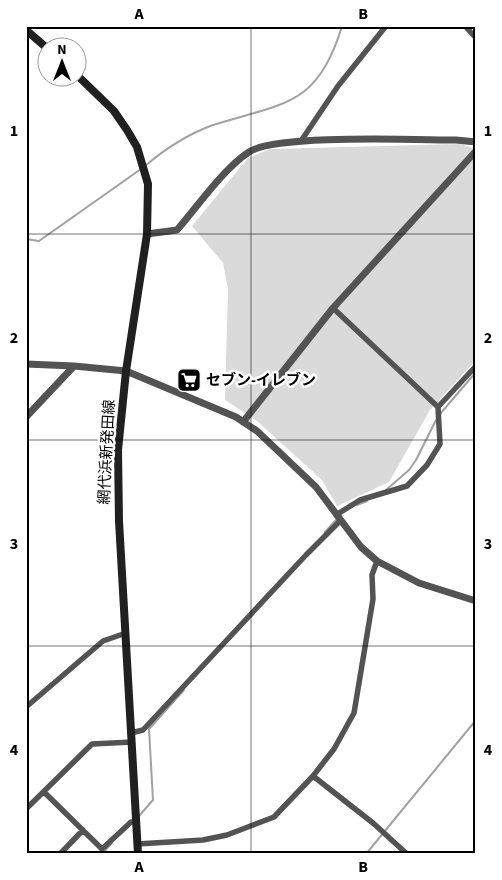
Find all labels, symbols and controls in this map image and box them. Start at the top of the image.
text: A [133,3,144,25]
text: B [358,3,368,25]
north arrow [38,38,88,88]
text: N [57,40,67,60]
text: 1 [10,120,18,142]
text: 1 [484,120,492,142]
text: 2 [10,327,18,349]
text: 2 [484,327,492,349]
supermarket icon: セブン-イレブン [176,367,202,393]
place label: セブン-イレブン [206,370,316,391]
street label: 網代浜新発田線 [94,399,120,505]
text: 3 [10,533,18,555]
text: 3 [484,533,492,555]
text: 4 [10,739,19,761]
text: 4 [484,739,493,761]
text: A [133,856,144,878]
text: B [358,856,368,878]

